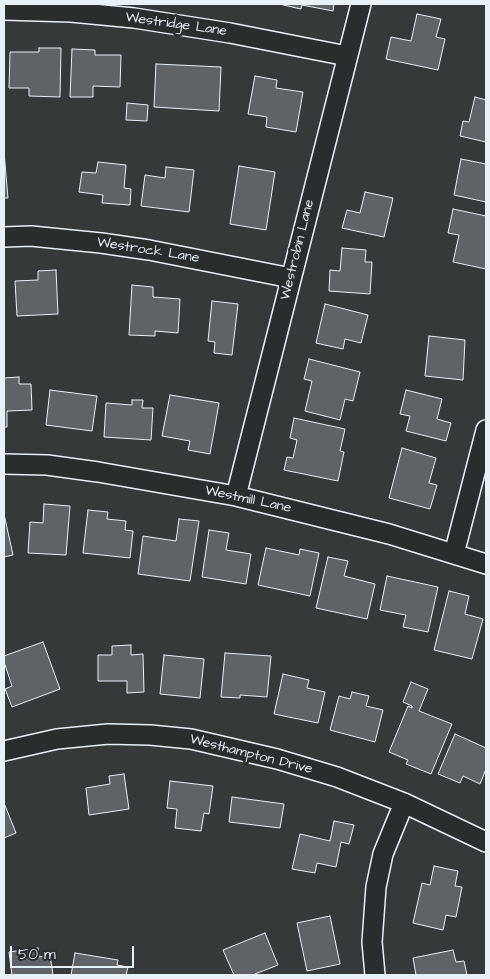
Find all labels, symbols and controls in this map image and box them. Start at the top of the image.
street label: Westridge Lane [124,10,228,40]
street label: Westrobin Lane [277,198,319,302]
street label: Westrock Lane [96,235,200,267]
street label: Westmill Lane [203,483,293,517]
street label: Westhampton Drive [188,732,314,778]
scale bar [12,936,136,968]
text: 50 m [18,944,56,965]

